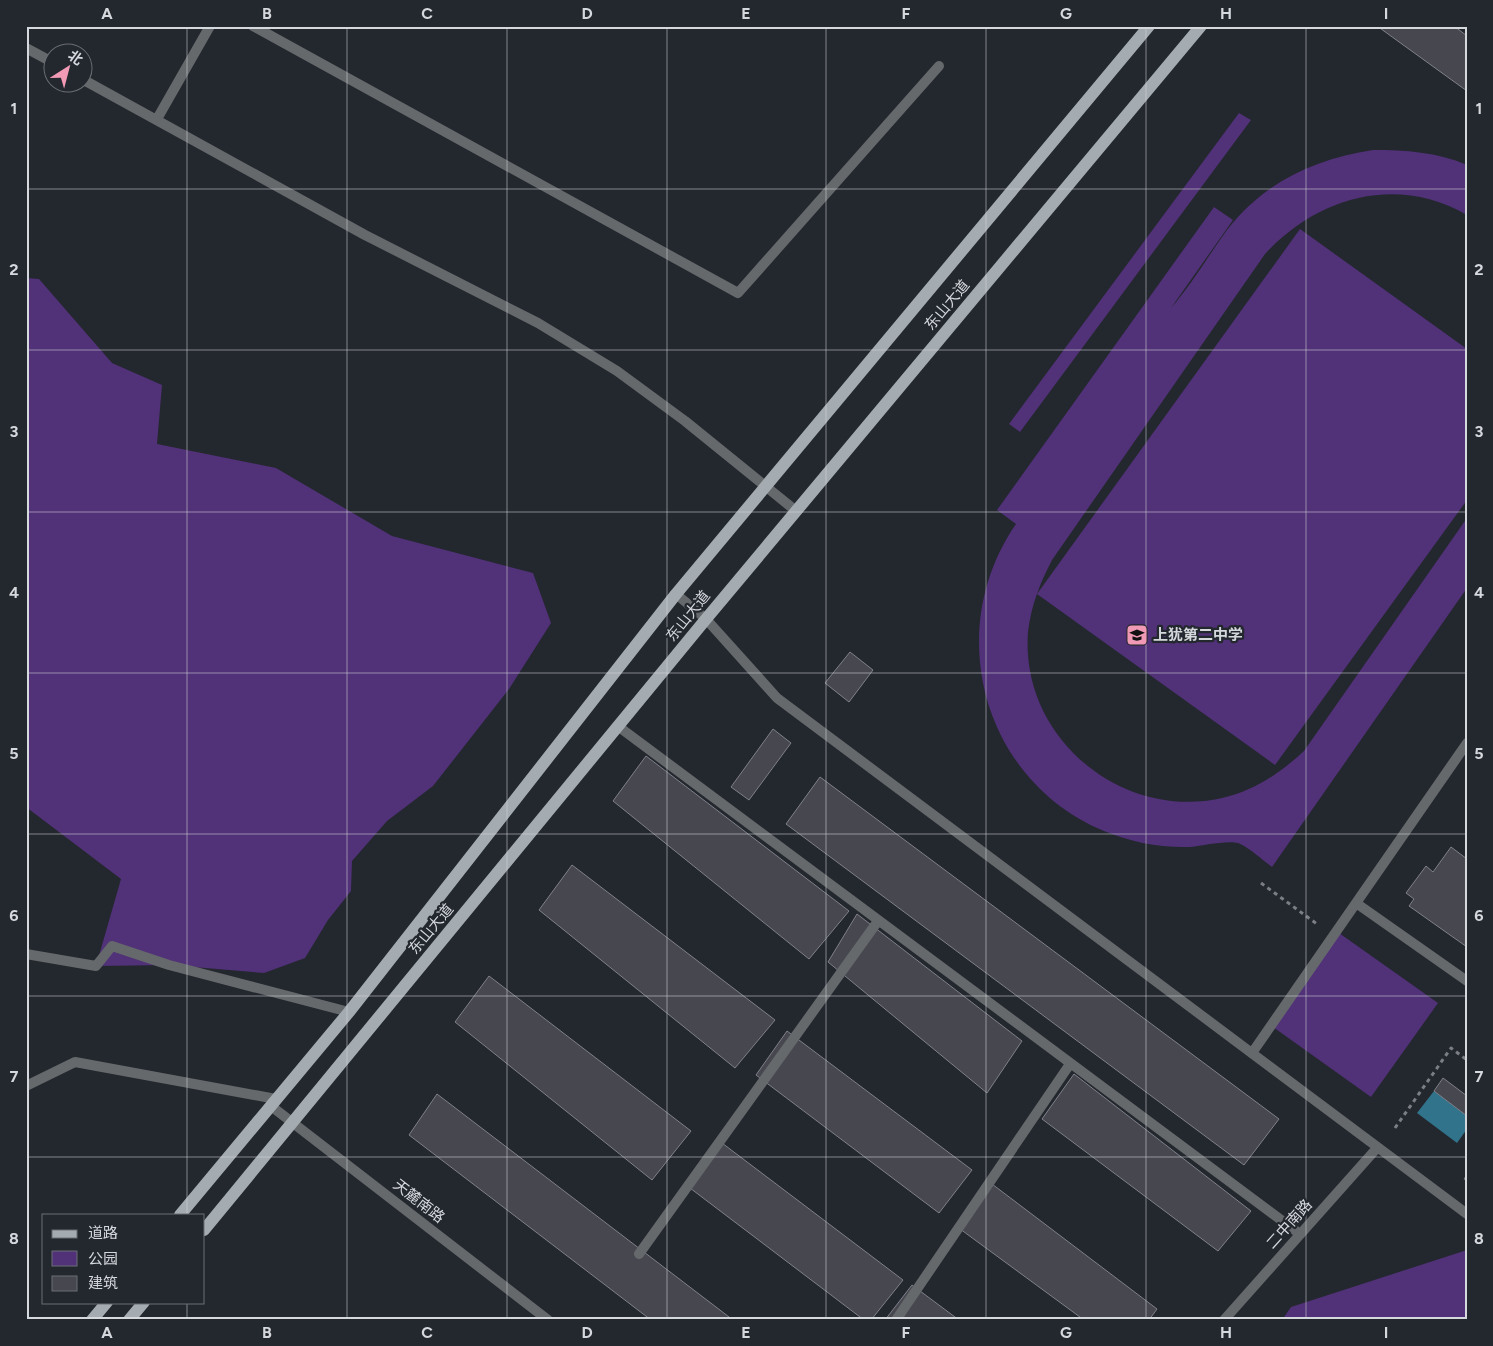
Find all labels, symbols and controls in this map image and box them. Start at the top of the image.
text: A [101,4,113,23]
text: B [262,4,272,23]
text: C [421,4,433,23]
text: D [581,4,593,23]
text: E [741,4,751,23]
text: F [902,4,911,23]
text: G [1060,4,1072,23]
text: H [1220,4,1232,23]
text: I [1384,4,1388,23]
north arrow [42,42,92,92]
text: 北 [65,47,86,69]
text: 1 [11,99,17,118]
text: 1 [1476,99,1482,118]
text: 2 [9,260,19,279]
text: 2 [1474,260,1484,279]
street label: 东山大道 [921,276,973,334]
text: 3 [10,422,19,441]
text: 3 [1475,422,1484,441]
text: 4 [9,583,19,602]
text: 4 [1474,583,1484,602]
street label: 东山大道 [662,587,714,645]
school or university icon: 上犹第二中学 [1125,623,1149,647]
place label: 上犹第二中学 [1153,626,1243,644]
text: 5 [9,744,19,763]
text: 5 [1474,744,1484,763]
street label: 东山大道 [405,900,457,958]
text: 6 [9,906,19,925]
text: 6 [1474,906,1484,925]
text: 7 [10,1067,19,1086]
text: 7 [1475,1067,1484,1086]
street label: 天麓南路 [390,1175,448,1227]
street label: 二中南路 [1262,1196,1316,1252]
legend [42,1214,205,1304]
text: 道路 [88,1224,118,1242]
text: 8 [9,1229,19,1248]
text: 8 [1474,1229,1484,1248]
text: 公园 [88,1250,118,1268]
text: 建筑 [88,1274,118,1292]
text: A [101,1323,113,1342]
text: B [262,1323,272,1342]
text: C [421,1323,433,1342]
text: D [581,1323,593,1342]
text: E [741,1323,751,1342]
text: F [902,1323,911,1342]
text: G [1060,1323,1072,1342]
text: H [1220,1323,1232,1342]
text: I [1384,1323,1388,1342]

